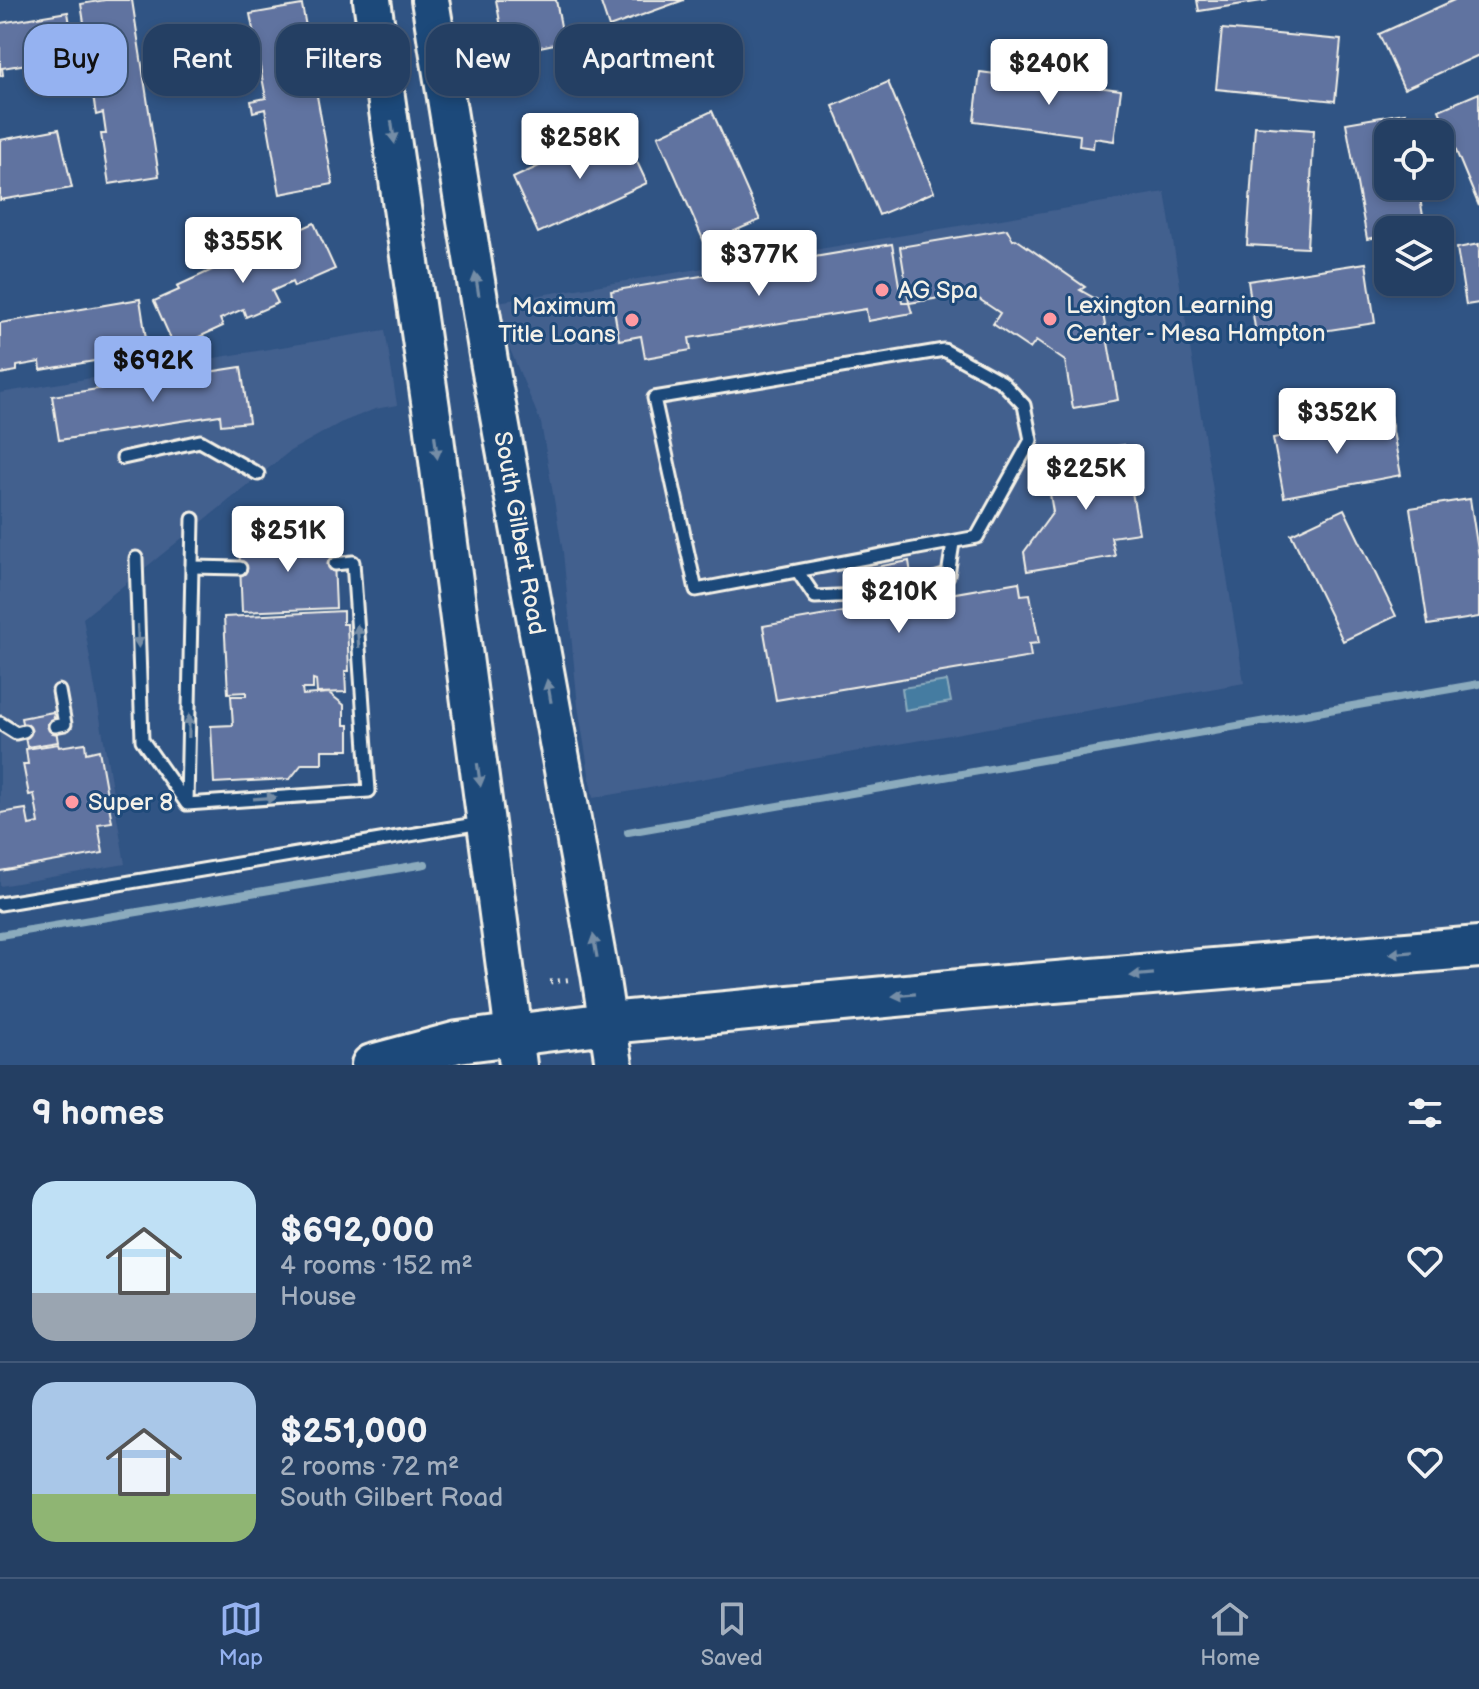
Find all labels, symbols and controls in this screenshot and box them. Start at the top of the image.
chip: Buy [24,24,127,96]
chip: Rent [143,24,260,96]
chip: Filters [276,24,410,96]
chip: New [426,24,539,96]
chip: Apartment [555,24,743,96]
pin: $240K [993,39,1105,107]
text: $240K [1009,49,1089,80]
pin: $258K [524,113,636,181]
one-way arrow [387,120,400,145]
map controls [1374,120,1454,296]
button: locate [1374,120,1454,200]
text: $258K [539,123,621,154]
button: layers [1374,216,1454,296]
pin: $355K [187,217,299,285]
text: $355K [203,227,283,258]
pin: $377K [703,230,815,298]
text: $377K [720,240,798,271]
one-way arrow [470,272,482,297]
place label: AG Spa [898,276,978,305]
marker: AG Spa [873,281,891,299]
place label: Lexington Learning Center - Mesa Hampton [1066,291,1326,348]
place label: Maximum Title Loans [498,292,616,349]
marker: Lexington Learning Center - Mesa Hampton [1041,310,1059,328]
marker: Maximum Title Loans [623,311,641,329]
pin: $692K [97,336,209,404]
text: $692K [112,346,194,377]
pin: $352K [1281,388,1393,456]
text: $352K [1297,398,1377,429]
street label: South Gilbert Road [487,429,552,637]
one-way arrow [430,435,443,460]
pin: $225K [1030,444,1142,512]
text: $225K [1046,454,1126,485]
pin: $251K [232,506,344,574]
text: $251K [250,516,326,547]
pin: $210K [843,567,955,635]
text: $210K [861,577,938,608]
one-way arrow [351,623,364,648]
one-way arrow [132,624,145,649]
one-way arrow [542,678,554,703]
one-way arrow [183,713,195,738]
one-way arrow [473,762,486,787]
place label: Super 8 [88,788,173,817]
one-way arrow [253,791,278,804]
marker: Super 8 [63,793,81,811]
one-way arrow [589,934,601,959]
one-way arrow [1388,947,1413,960]
one-way arrow [1129,969,1154,982]
one-way arrow [891,989,916,1002]
icon: filters [1403,1091,1447,1135]
text: 9 homes [32,1093,164,1134]
text: $692,000 [280,1210,434,1251]
icon: home [96,1213,192,1309]
icon: heart [1403,1239,1447,1283]
text: 4 rooms · 152 m² [280,1251,473,1282]
text: House [280,1282,356,1313]
text: $251,000 [280,1411,428,1452]
icon: home [96,1414,192,1510]
icon: heart [1403,1440,1447,1484]
text: 2 rooms · 72 m² [280,1452,459,1483]
text: South Gilbert Road [280,1483,503,1514]
tab: Map [219,1597,263,1672]
tab: Saved [701,1597,763,1672]
tab: Home [1200,1597,1260,1672]

